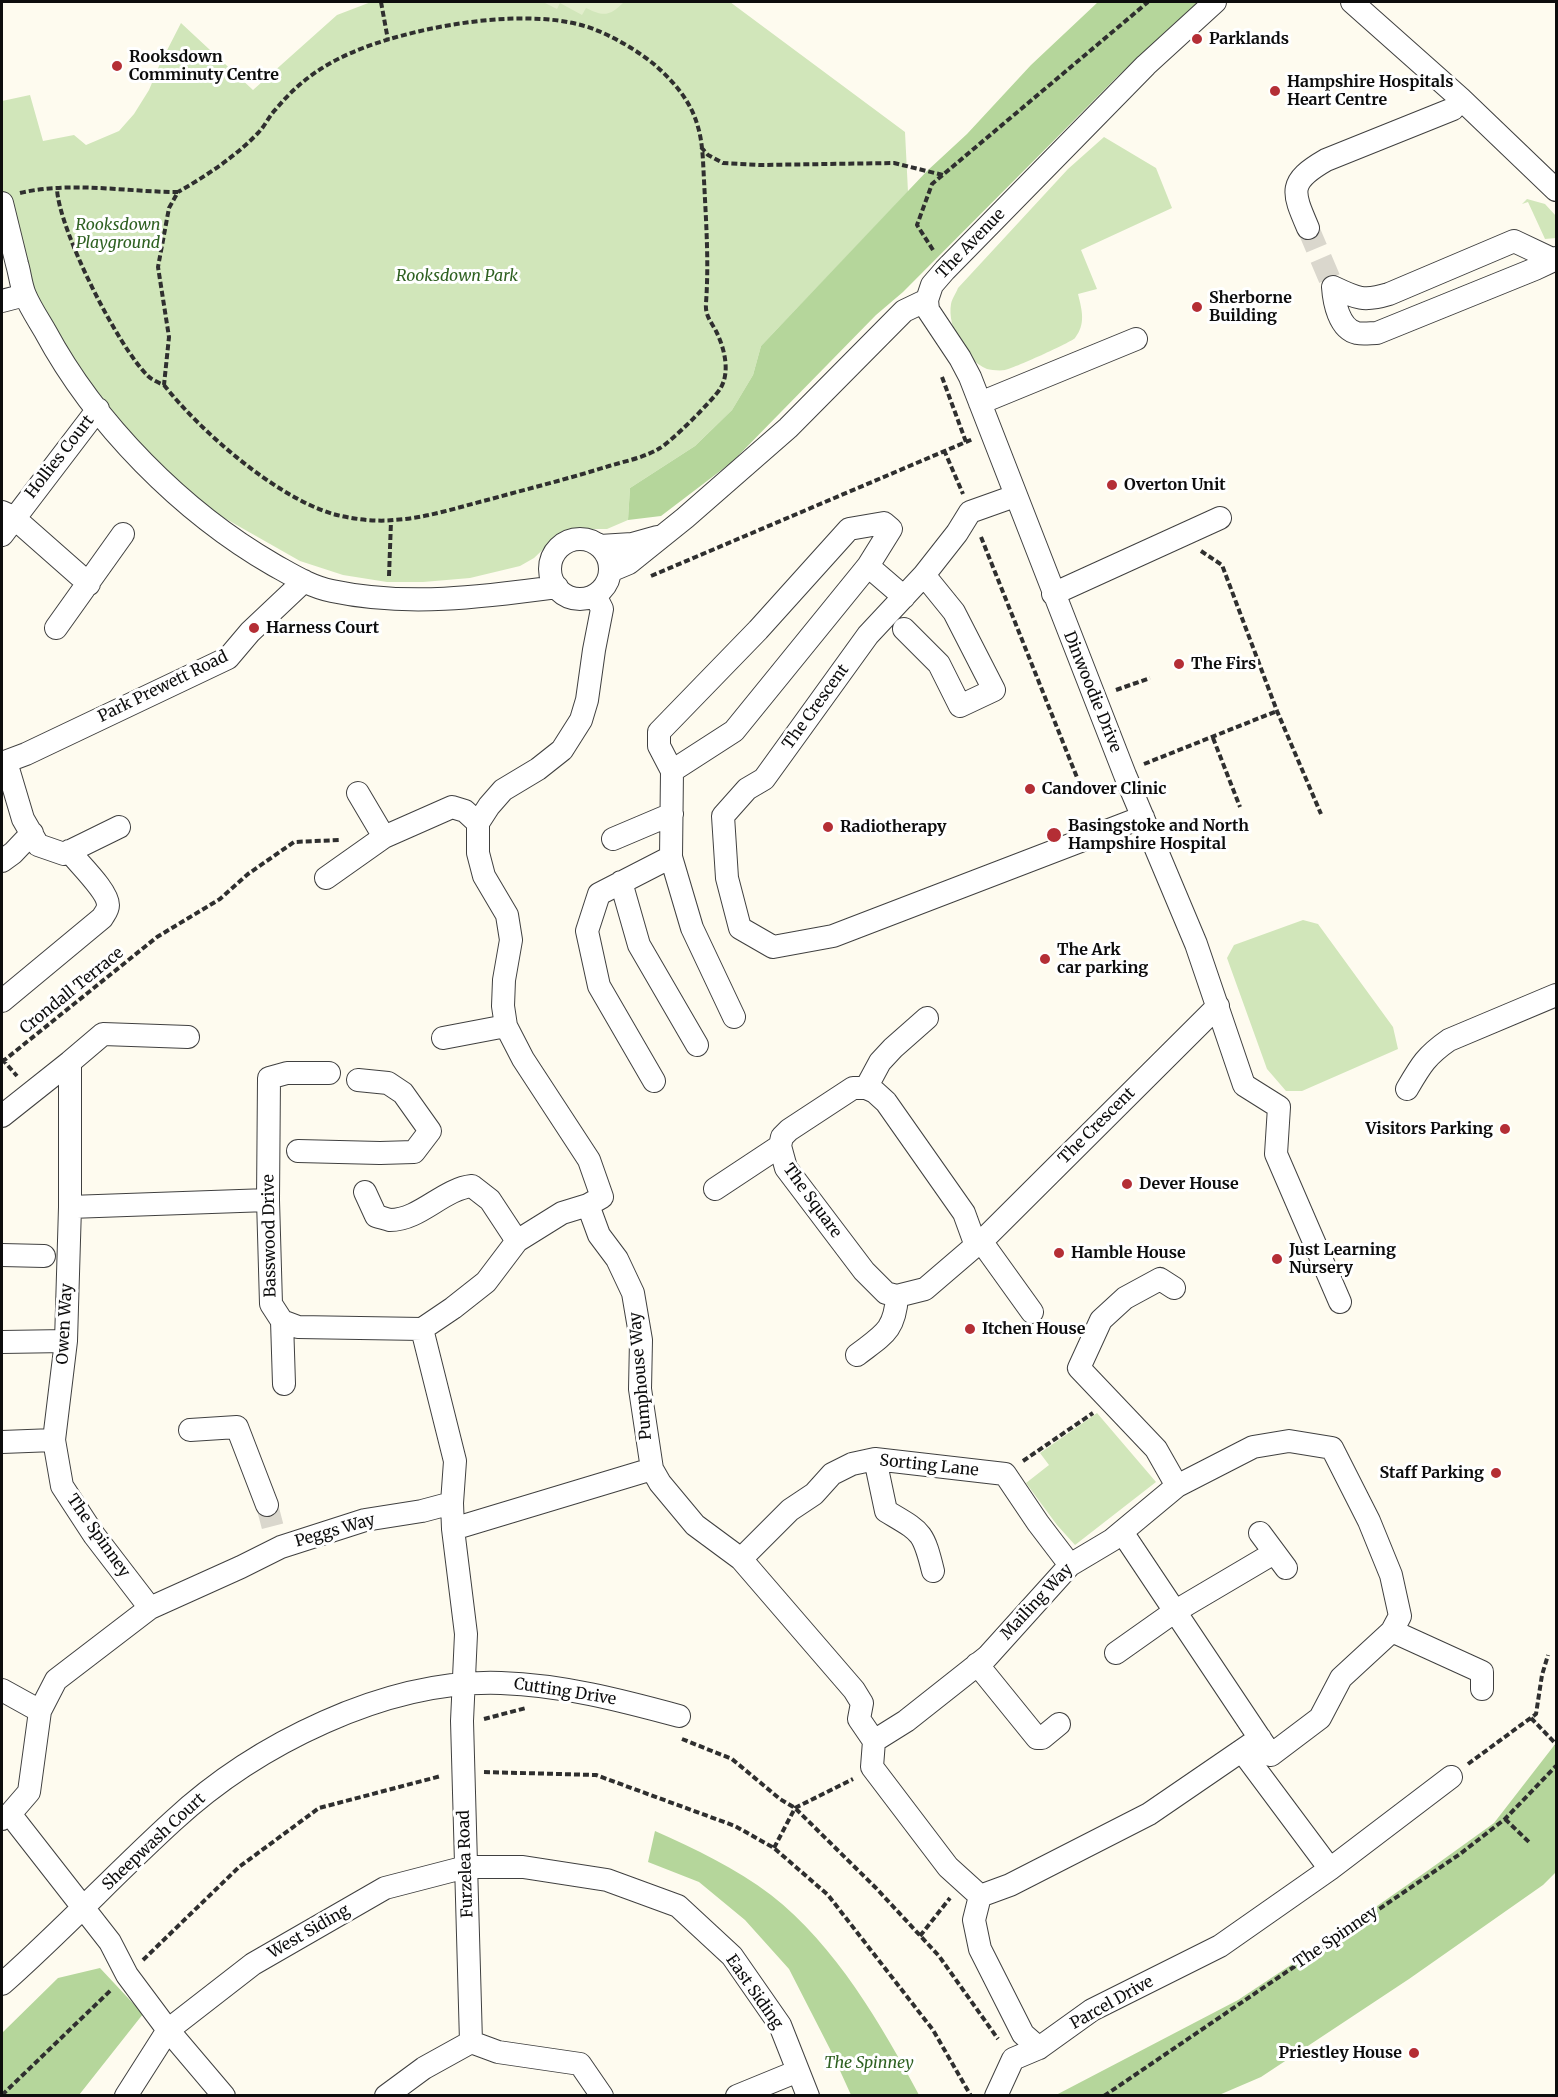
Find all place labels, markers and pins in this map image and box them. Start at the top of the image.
place label: Parklands [1209,29,1289,49]
marker: Parklands [1190,32,1204,46]
place label: Rooksdown Comminuty Centre [129,47,279,85]
marker: Rooksdown Comminuty Centre [110,59,124,73]
place label: Hampshire Hospitals Heart Centre [1287,72,1454,110]
marker: Hampshire Hospitals Heart Centre [1268,84,1282,98]
place label: Sherborne Building [1209,288,1292,326]
marker: Sherborne Building [1190,300,1204,314]
place label: Overton Unit [1124,475,1226,495]
marker: Overton Unit [1105,478,1119,492]
place label: Harness Court [266,618,379,638]
marker: Harness Court [247,621,261,635]
place label: The Firs [1191,654,1256,674]
marker: The Firs [1172,657,1186,671]
place label: Candover Clinic [1042,779,1166,799]
marker: Candover Clinic [1023,782,1037,796]
place label: Basingstoke and North Hampshire Hospital [1068,816,1249,854]
place label: Radiotherapy [840,817,946,837]
marker: Radiotherapy [821,820,835,834]
marker: Basingstoke and North Hampshire Hospital [1045,826,1063,844]
place label: The Ark car parking [1057,940,1148,978]
marker: The Ark car parking [1038,952,1052,966]
place label: Visitors Parking [1365,1119,1493,1139]
marker: Visitors Parking [1498,1122,1512,1136]
place label: Dever House [1139,1174,1239,1194]
marker: Dever House [1120,1177,1134,1191]
place label: Just Learning Nursery [1289,1240,1396,1278]
place label: Hamble House [1071,1243,1186,1263]
marker: Hamble House [1052,1246,1066,1260]
marker: Just Learning Nursery [1270,1252,1284,1266]
place label: Itchen House [982,1319,1085,1339]
marker: Itchen House [963,1322,977,1336]
place label: Staff Parking [1379,1463,1484,1483]
marker: Staff Parking [1489,1466,1503,1480]
place label: Priestley House [1279,2043,1402,2063]
marker: Priestley House [1407,2046,1421,2060]

